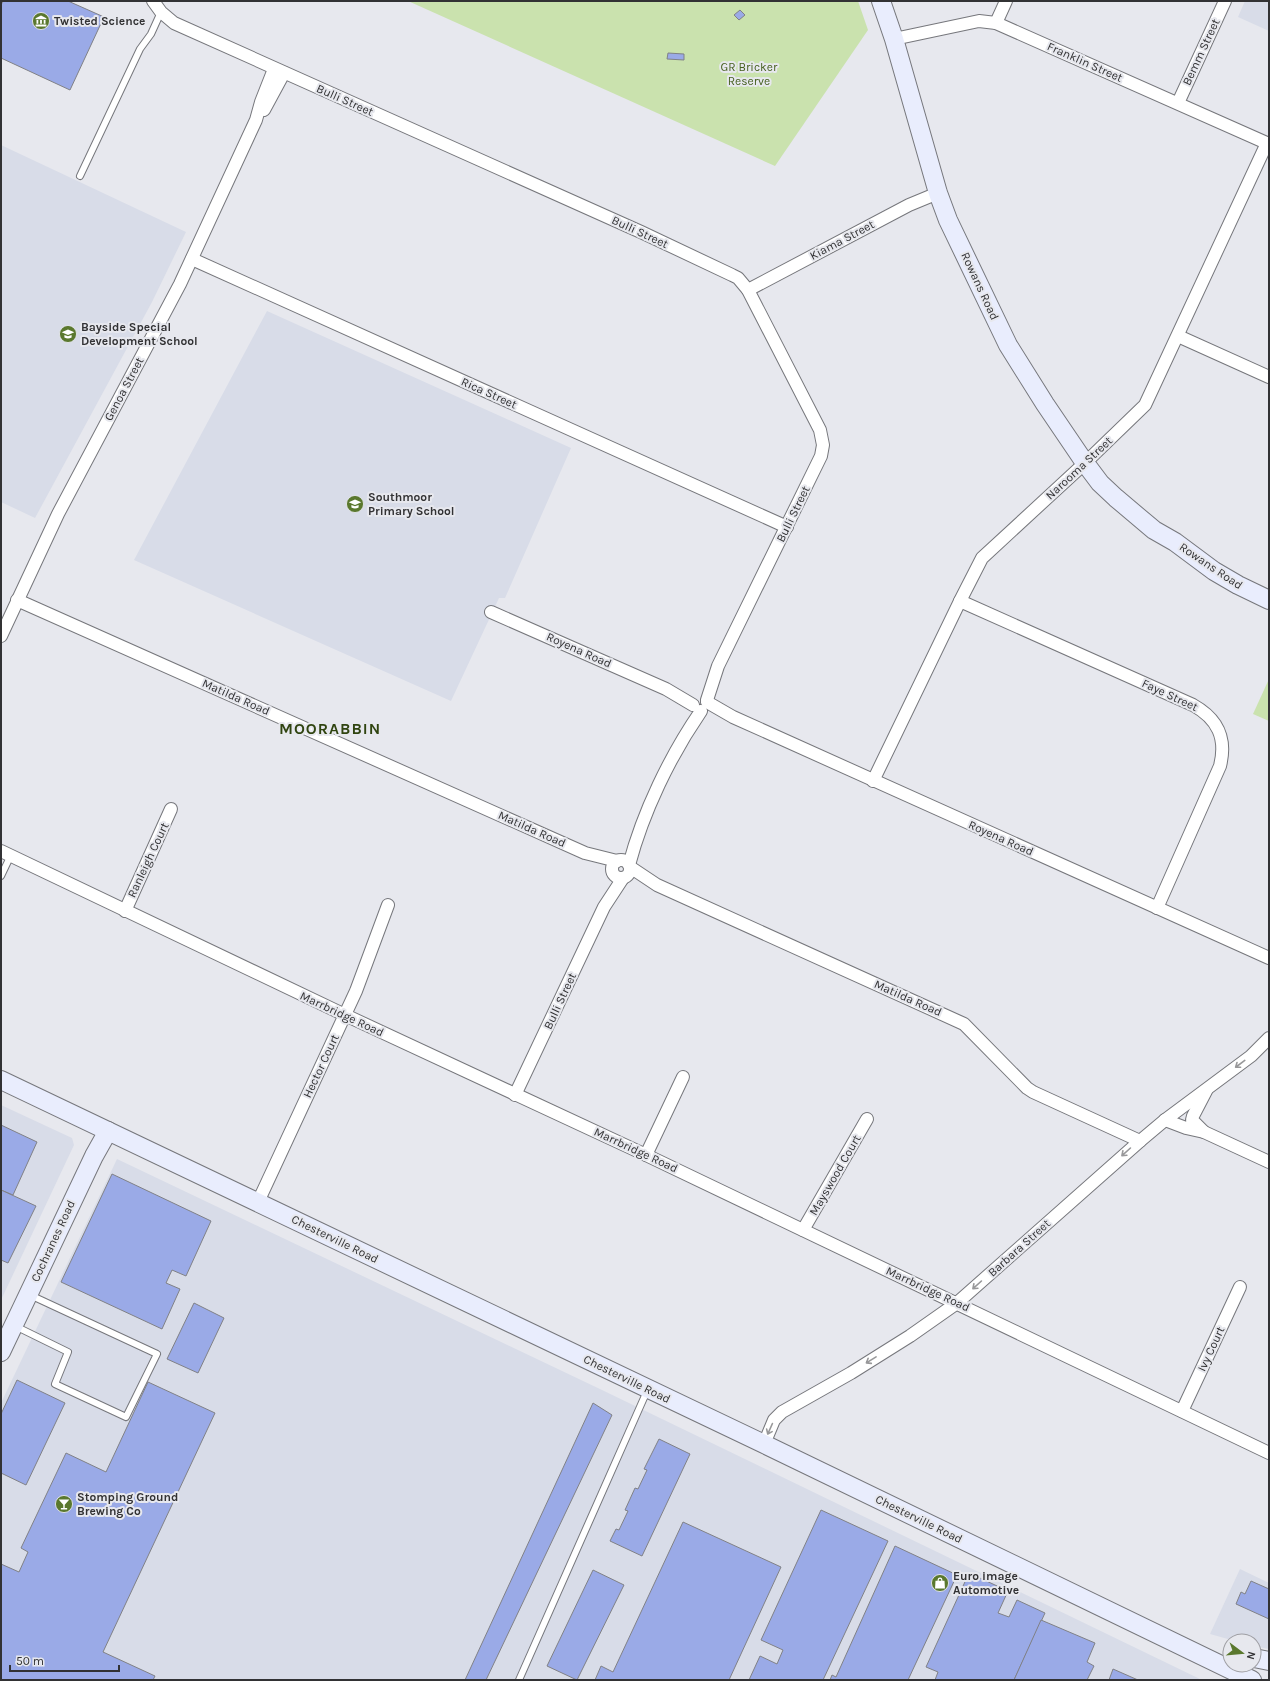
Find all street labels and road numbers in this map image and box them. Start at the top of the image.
street label: Bemm Street [1179,16,1223,88]
street label: Franklin Street [1045,39,1125,85]
street label: Bulli Street [314,81,376,119]
street label: Bulli Street [609,213,671,251]
street label: Kiama Street [807,217,877,263]
street label: Rowans Road [958,250,1002,322]
street label: Genoa Street [101,354,147,423]
street label: Rica Street [459,375,519,412]
street label: Narooma Street [1043,433,1116,502]
street label: Bulli Street [773,483,813,544]
street label: Rowans Road [1177,540,1245,592]
street label: Royena Road [544,629,614,671]
street label: Matilda Road [200,676,272,718]
street label: Faye Street [1140,676,1201,714]
street label: Matilda Road [496,808,568,850]
street label: Royena Road [966,817,1036,859]
street label: Ranleigh Court [124,820,172,900]
street label: Bulli Street [541,970,579,1032]
street label: Matilda Road [872,977,944,1019]
street label: Marrbridge Road [298,988,386,1040]
street label: Hector Court [300,1031,342,1100]
street label: Marrbridge Road [592,1124,680,1176]
street label: Mayswood Court [806,1132,864,1218]
street label: Cochranes Road [28,1198,78,1284]
street label: Chesterville Road [289,1212,381,1266]
street label: Barbara Street [985,1216,1053,1280]
street label: Marrbridge Road [884,1263,972,1315]
street label: Ivy Court [1195,1324,1228,1374]
street label: Chesterville Road [581,1352,673,1406]
street label: Chesterville Road [873,1492,965,1546]

